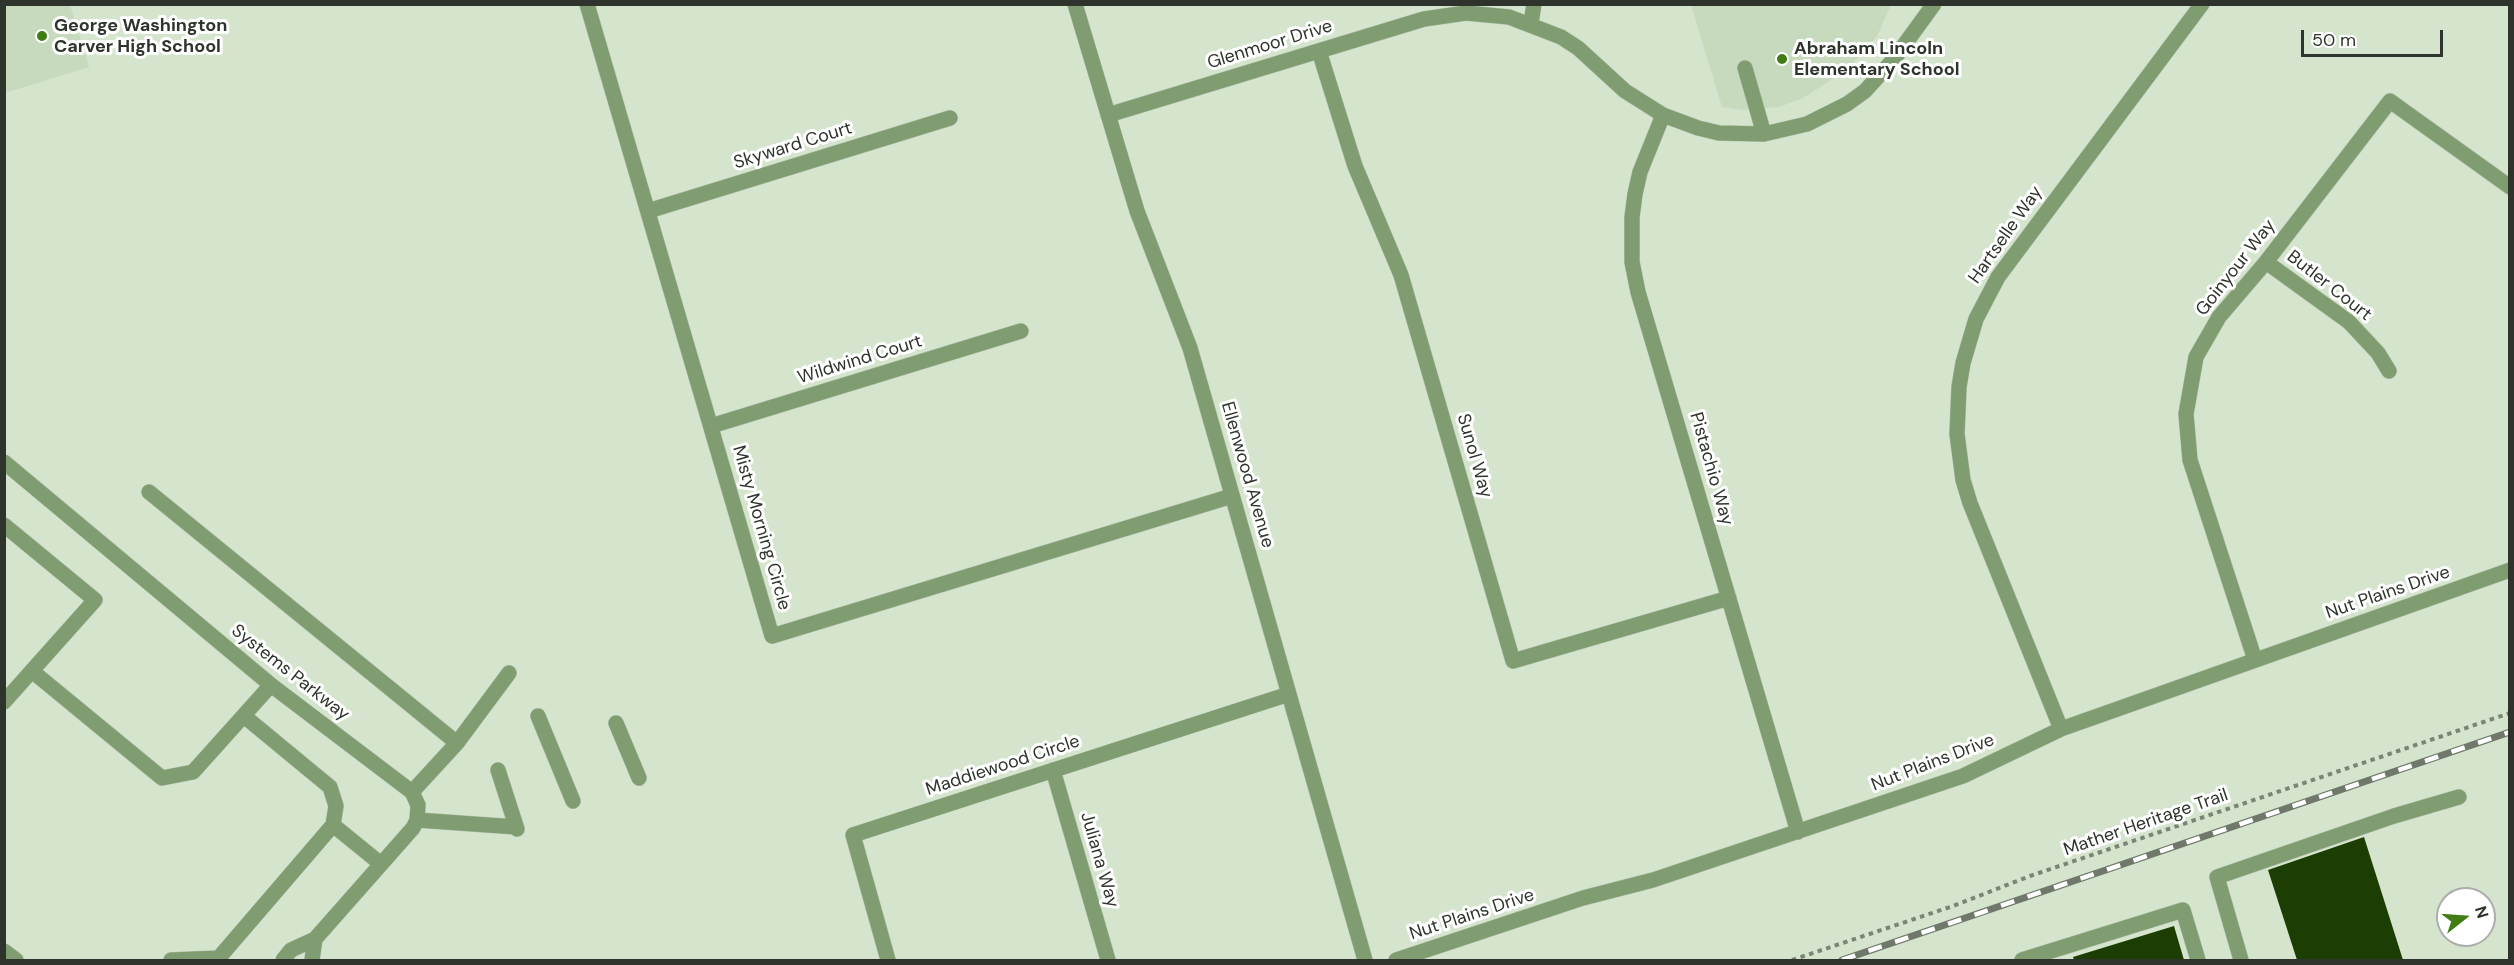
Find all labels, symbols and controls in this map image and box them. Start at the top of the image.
place label: George Washington Carver High School [54,15,227,57]
street label: Glenmoor Drive [1205,16,1335,74]
scale bar [2304,18,2446,56]
text: 50 m [2312,28,2356,52]
marker: George Washington Carver High School [35,29,49,43]
place label: Abraham Lincoln Elementary School [1794,38,1960,80]
marker: Abraham Lincoln Elementary School [1775,52,1789,66]
street label: Skyward Court [731,118,855,174]
street label: Hartselle Way [1964,182,2048,288]
street label: Goinyour Way [2192,216,2280,320]
street label: Butler Court [2282,246,2376,326]
street label: Wildwind Court [795,331,925,389]
street label: Ellenwood Avenue [1216,400,1278,550]
street label: Pistachio Way [1685,410,1737,528]
street label: Sunol Way [1452,411,1496,501]
street label: Misty Morning Circle [727,443,795,613]
street label: Nut Plains Drive [2323,562,2453,624]
street label: Systems Parkway [227,620,353,726]
street label: Nut Plains Drive [1868,730,1998,796]
street label: Maddiewood Circle [923,731,1083,801]
street label: Mather Heritage Trail [2061,785,2231,861]
street label: Juliana Way [1075,810,1123,910]
street label: Nut Plains Drive [1407,885,1537,945]
north arrow [2436,887,2496,947]
text: N [2470,904,2494,921]

